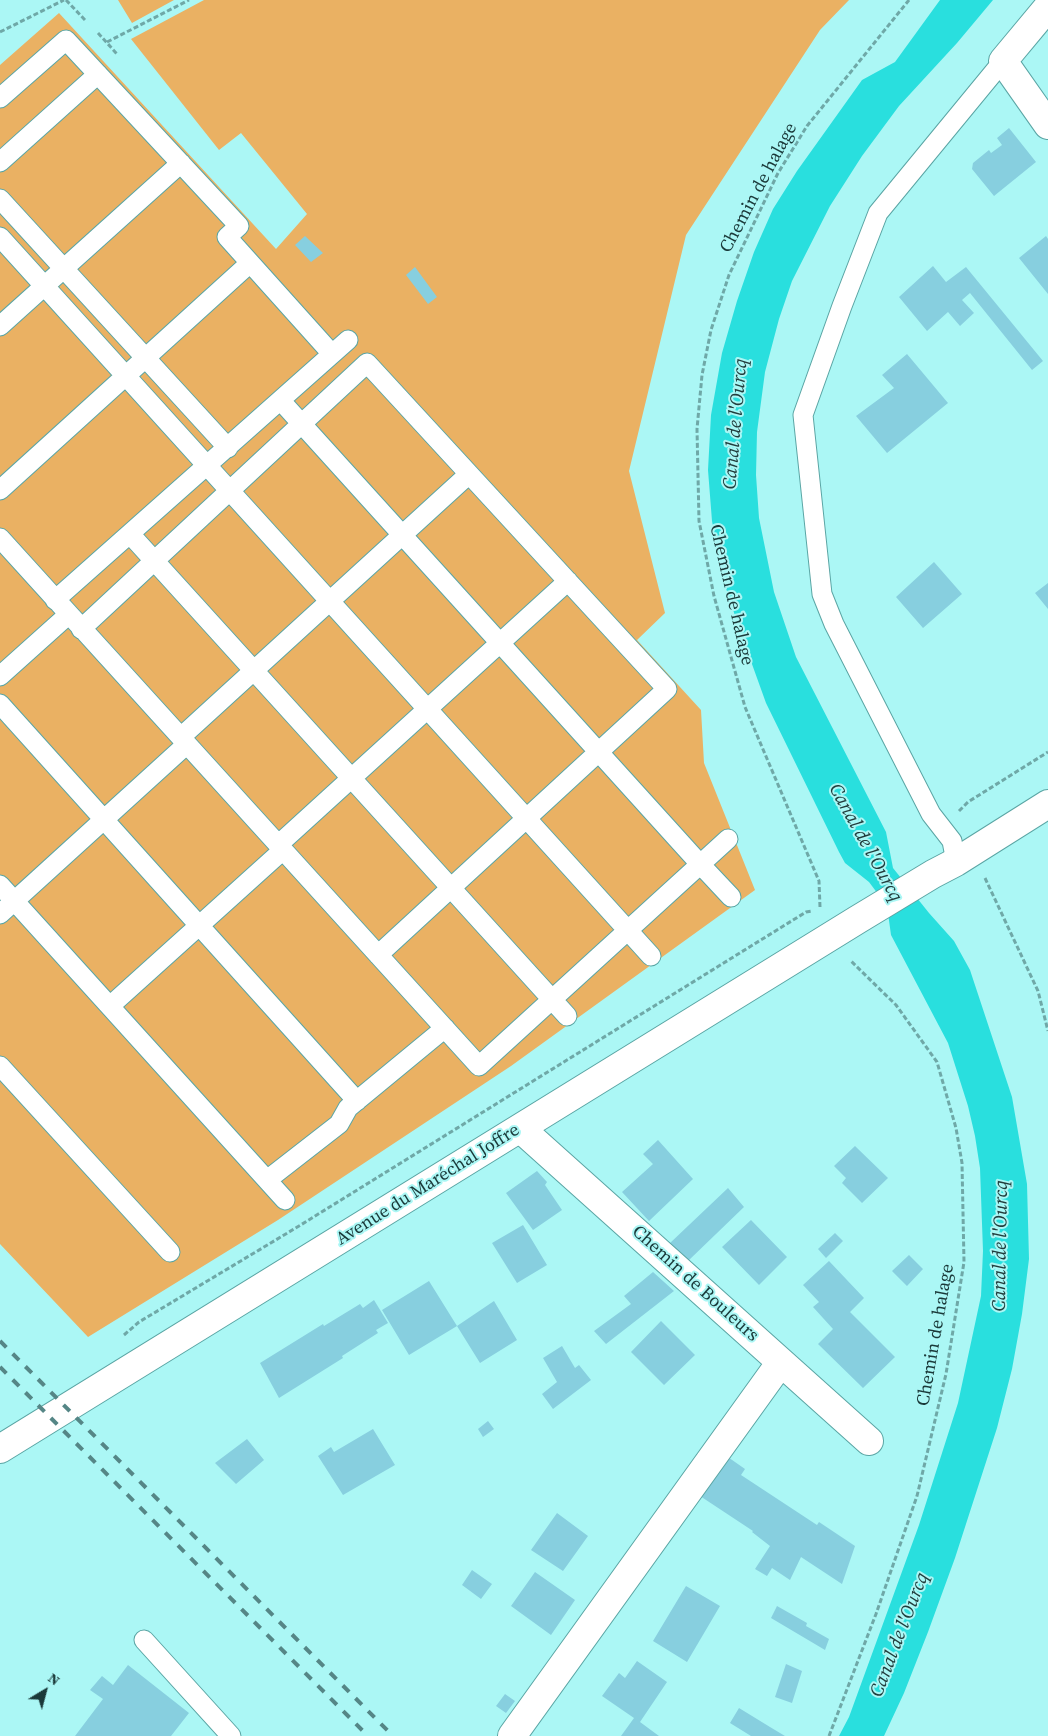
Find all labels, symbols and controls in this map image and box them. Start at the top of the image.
street label: Chemin de halage [716,119,802,257]
water label: Canal de l'Ourcq [719,358,753,490]
street label: Chemin de halage [704,522,758,668]
water label: Canal de l'Ourcq [823,780,907,906]
street label: Avenue du Maréchal Joffre [332,1120,524,1250]
water label: Canal de l'Ourcq [988,1180,1014,1312]
street label: Chemin de Bouleurs [627,1221,763,1347]
street label: Chemin de halage [913,1262,959,1408]
water label: Canal de l'Ourcq [866,1570,934,1700]
north arrow [20,1666,70,1716]
text: N [44,1668,64,1690]

